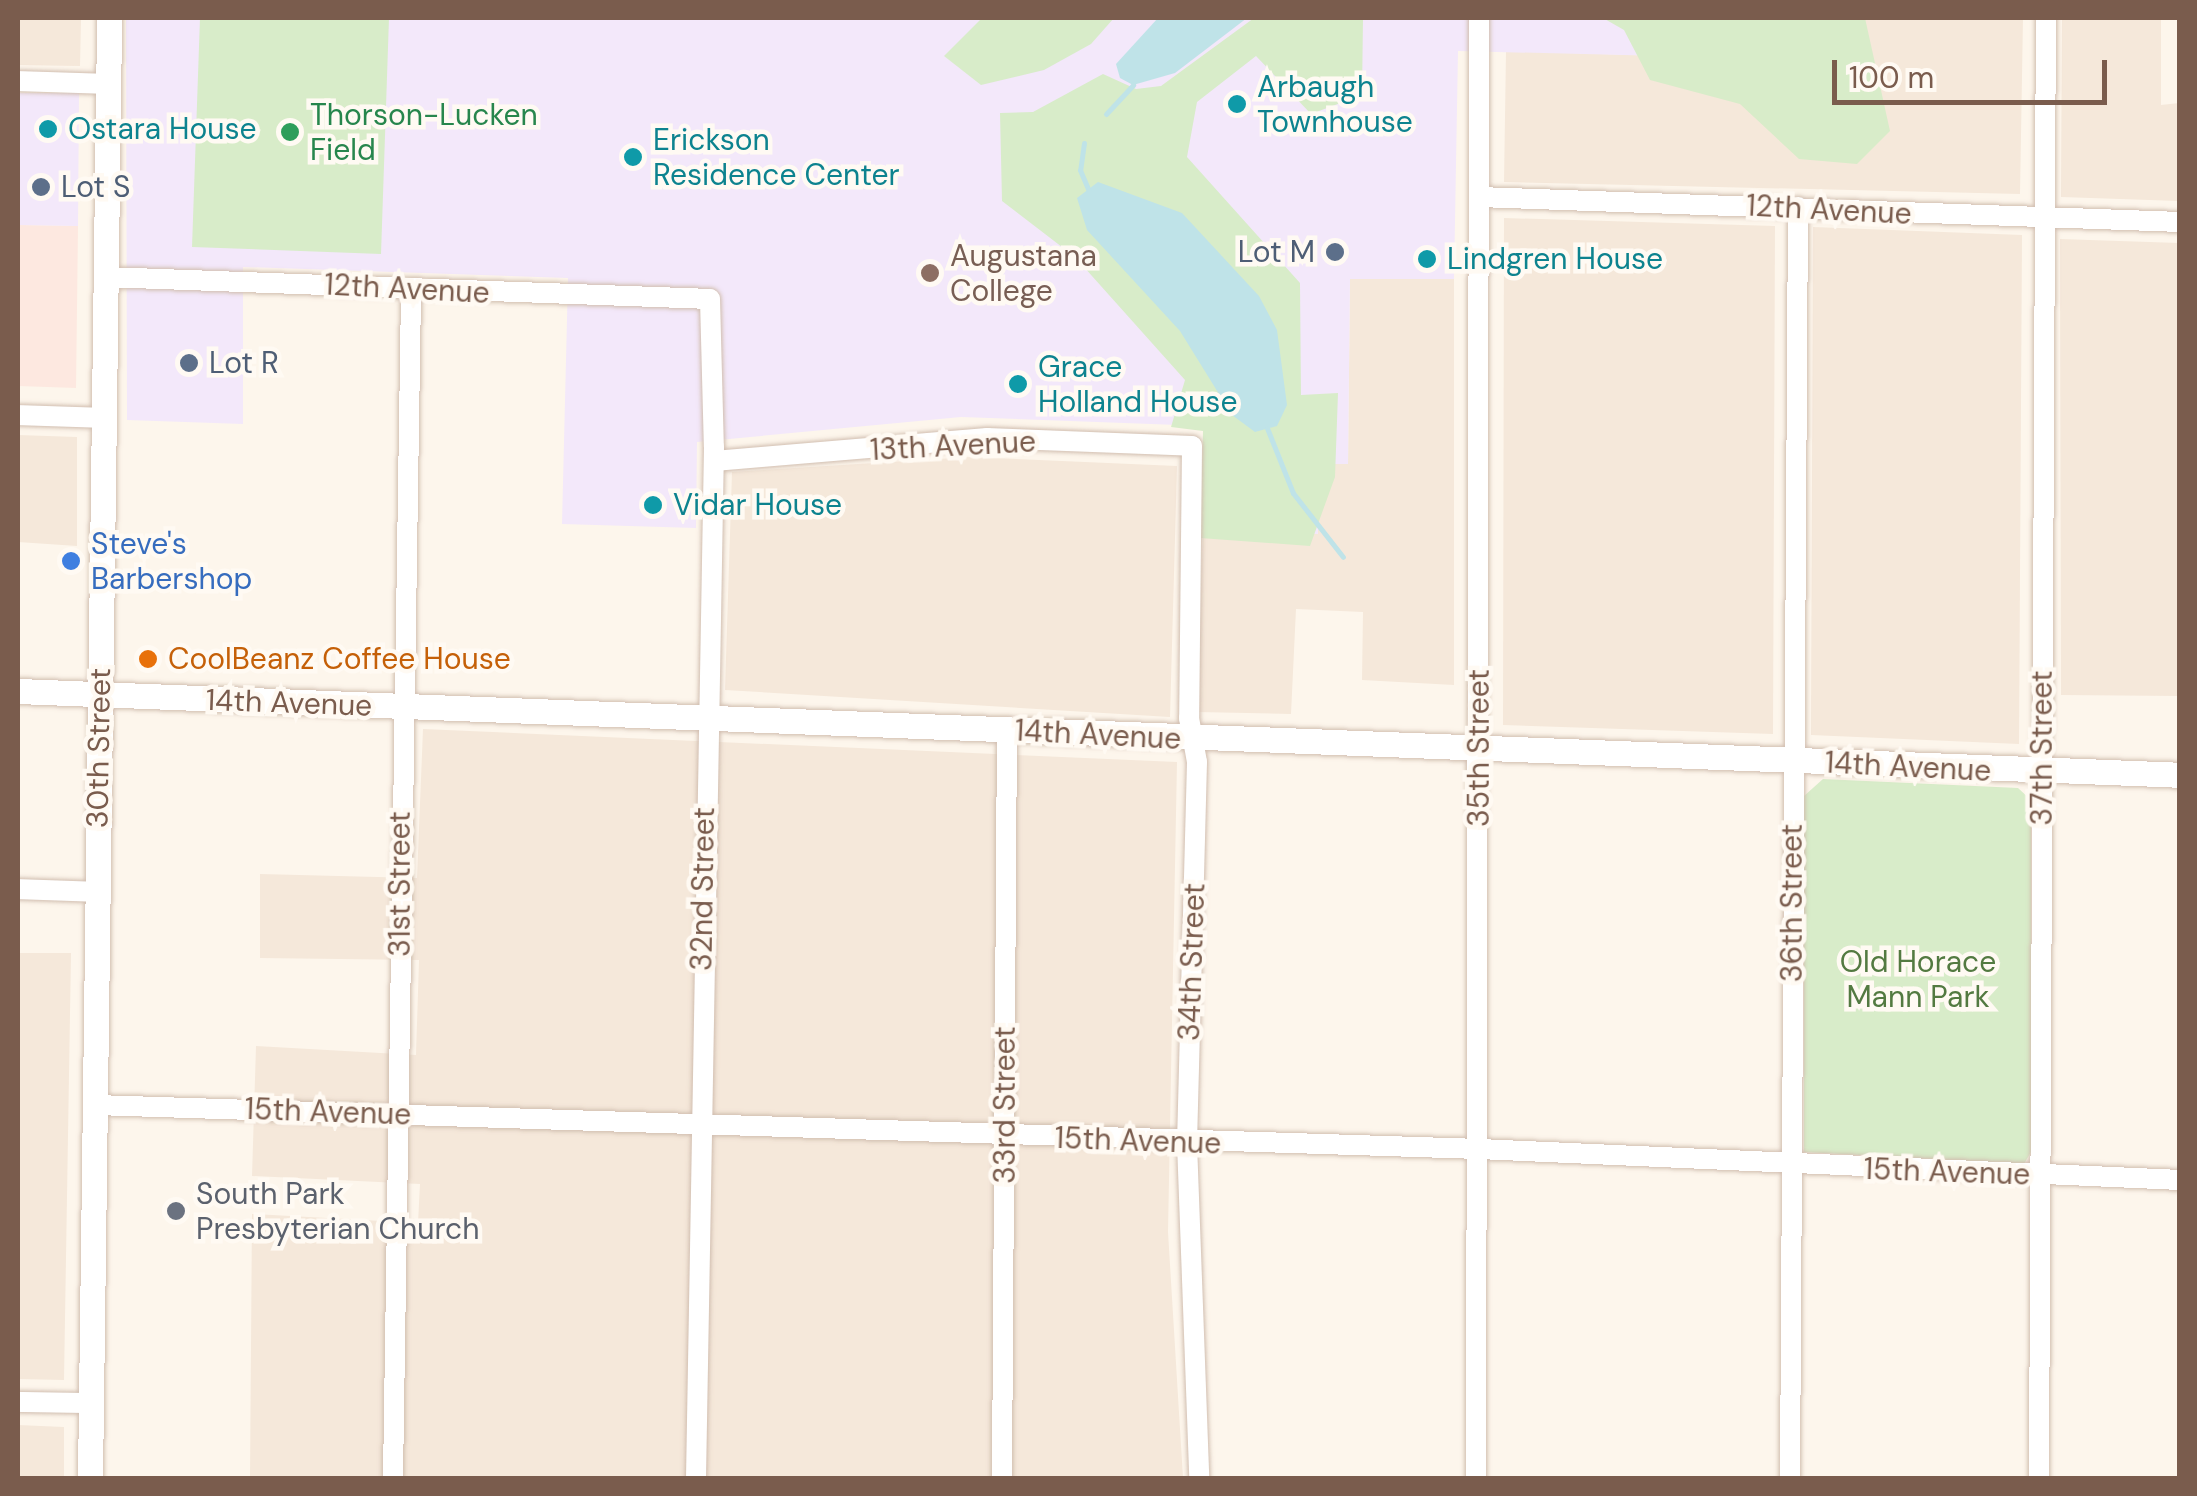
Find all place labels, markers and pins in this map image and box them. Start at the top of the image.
place label: Arbaugh Townhouse [1257,69,1413,140]
marker: Arbaugh Townhouse [1226,93,1248,115]
place label: Thorson-Lucken Field [310,97,538,168]
place label: Ostara House [68,111,257,147]
marker: Ostara House [37,118,59,140]
marker: Thorson-Lucken Field [279,121,301,143]
place label: Erickson Residence Center [653,122,900,192]
marker: Erickson Residence Center [622,146,644,168]
place label: Lot S [61,169,131,205]
marker: Lot S [30,176,52,198]
place label: Lot M [1238,234,1315,270]
place label: Augustana College [950,238,1097,308]
marker: Lot M [1324,241,1346,263]
place label: Lindgren House [1447,241,1663,277]
marker: Lindgren House [1416,248,1438,270]
marker: Augustana College [919,262,941,284]
place label: Lot R [209,345,279,381]
place label: Grace Holland House [1038,349,1237,420]
marker: Lot R [178,352,200,374]
marker: Grace Holland House [1007,373,1029,395]
place label: Vidar House [673,487,842,523]
marker: Vidar House [642,494,664,516]
place label: Steve's Barbershop [91,526,252,596]
marker: Steve's Barbershop [60,550,82,572]
place label: CoolBeanz Coffee House [168,641,511,677]
marker: CoolBeanz Coffee House [137,648,159,670]
place label: South Park Presbyterian Church [196,1176,479,1246]
marker: South Park Presbyterian Church [165,1200,187,1222]

